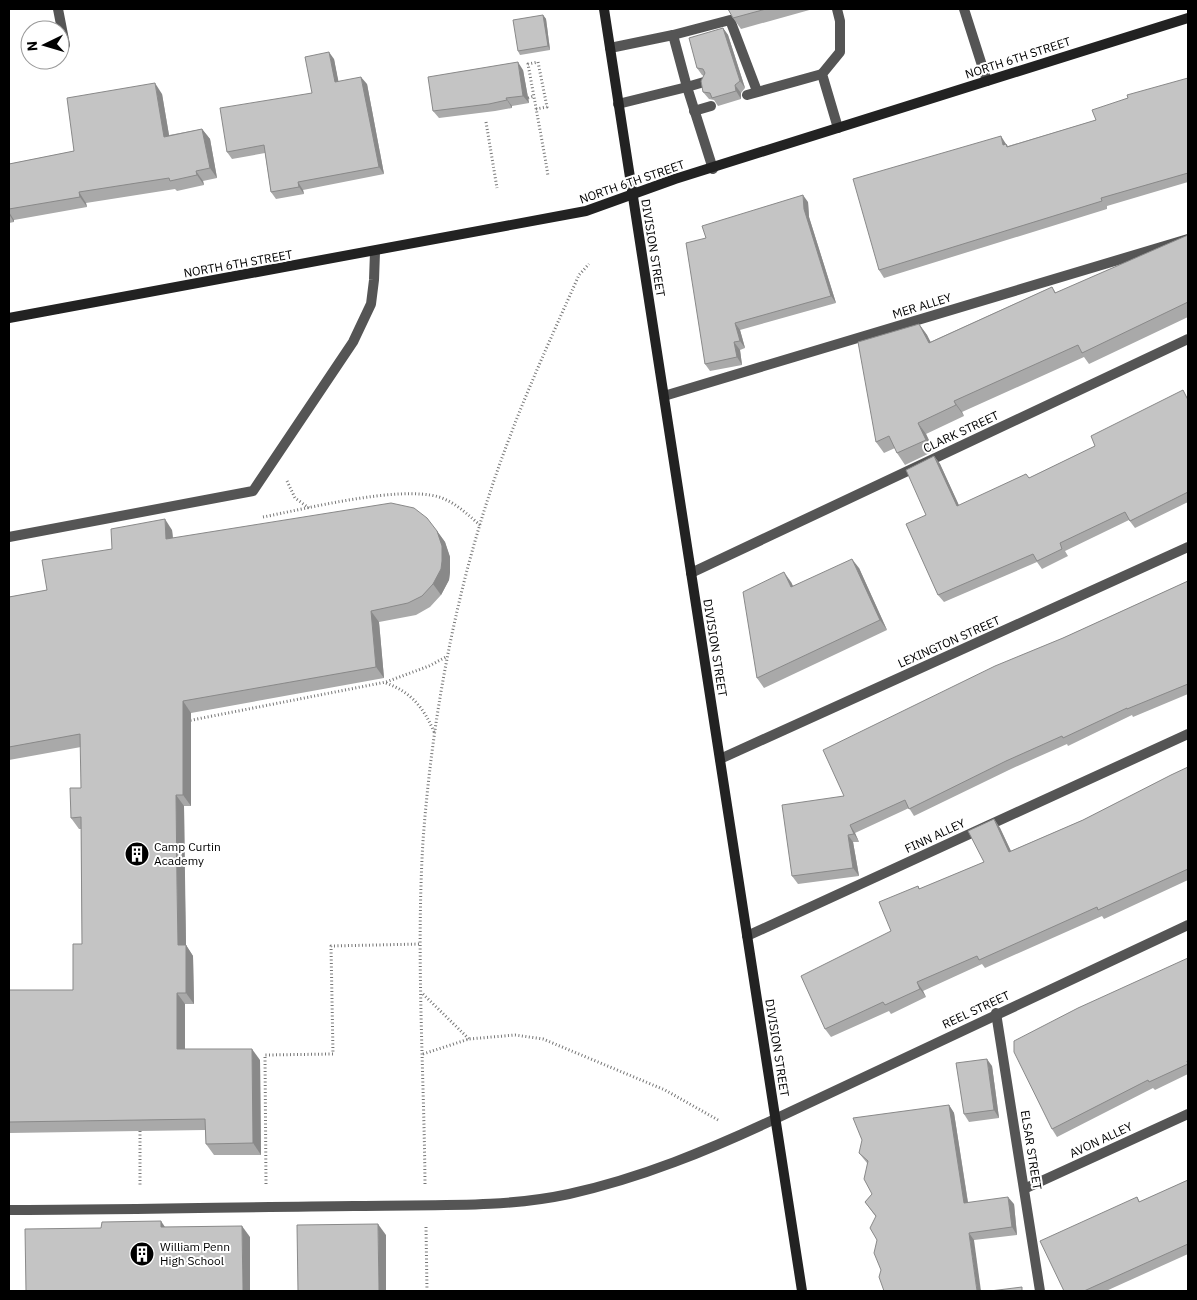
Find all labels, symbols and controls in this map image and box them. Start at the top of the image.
north arrow [20,20,70,70]
street label: NORTH 6TH STREET [963,33,1073,82]
text: N [23,40,41,52]
street label: NORTH 6TH STREET [577,156,686,207]
street label: DIVISION STREET [638,198,669,298]
street label: NORTH 6TH STREET [182,247,294,280]
street label: MER ALLEY [891,289,953,322]
street label: CLARK STREET [921,407,1001,456]
street label: DIVISION STREET [700,598,731,698]
street label: LEXINGTON STREET [895,612,1002,671]
street label: FINN ALLEY [902,815,967,856]
place label: Camp Curtin Academy [154,839,221,868]
building icon: Camp Curtin Academy [124,841,150,867]
street label: REEL STREET [940,987,1012,1032]
street label: DIVISION STREET [762,998,793,1098]
street label: ELSAR STREET [1018,1109,1045,1191]
street label: AVON ALLEY [1067,1118,1135,1161]
place label: William Penn High School [160,1239,230,1268]
building icon: William Penn High School [129,1241,155,1267]

